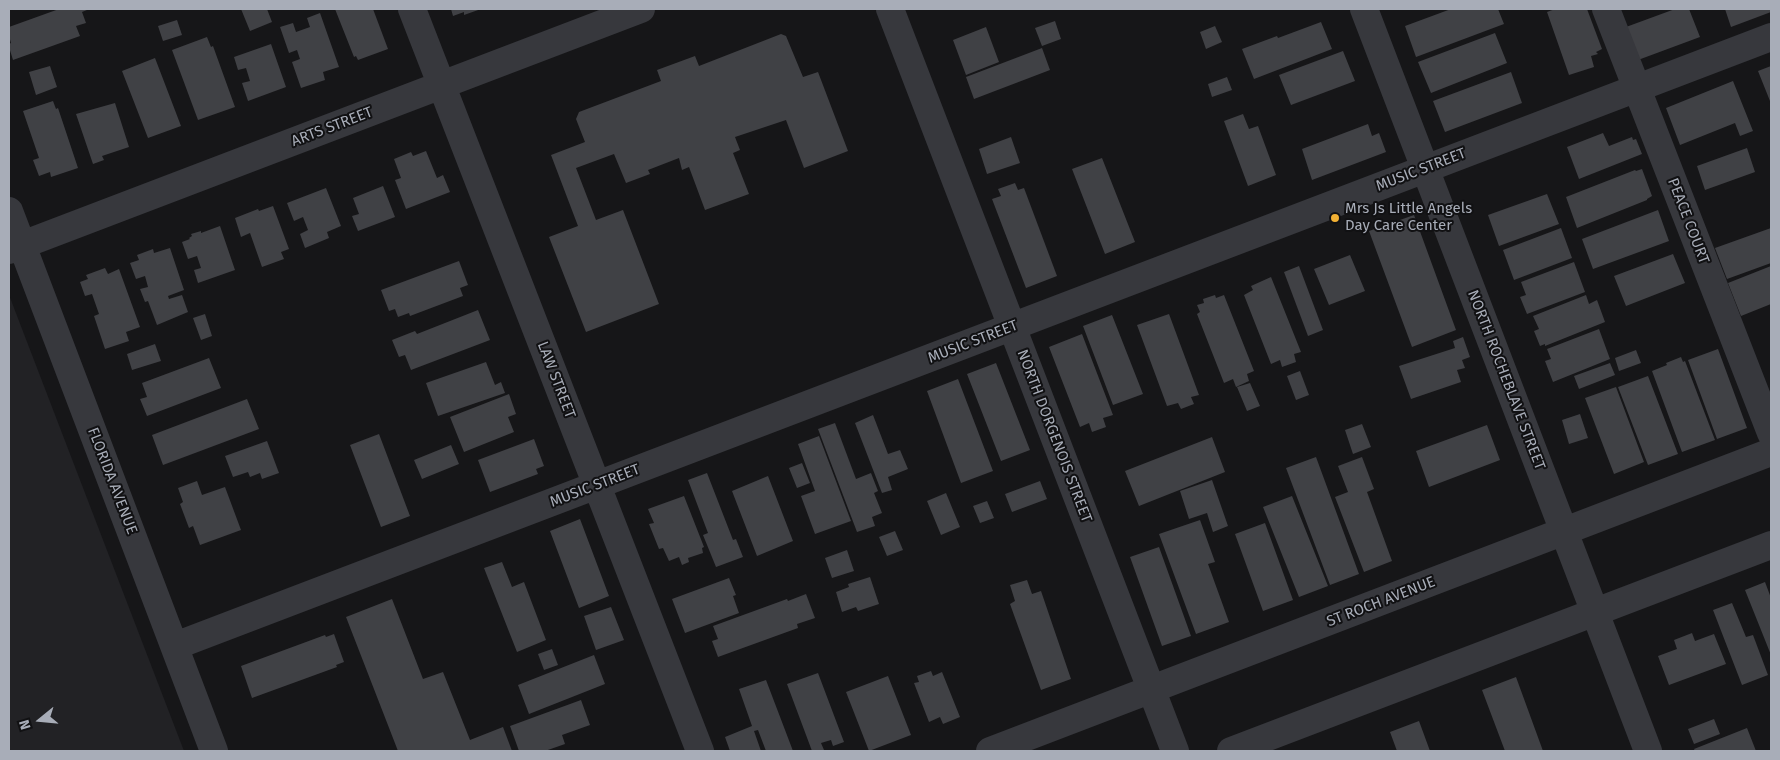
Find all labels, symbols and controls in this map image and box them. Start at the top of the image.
street label: ARTS STREET [289,103,375,151]
street label: MUSIC STREET [1373,145,1469,195]
street label: PEACE COURT [1663,176,1713,266]
place label: Mrs Js Little Angels Day Care Center [1345,200,1472,235]
marker: Mrs Js Little Angels Day Care Center [1329,212,1341,224]
street label: NORTH ROCHEBLAVE STREET [1463,288,1549,472]
street label: MUSIC STREET [925,317,1021,367]
street label: LAW STREET [533,339,579,421]
street label: NORTH DORGENOIS STREET [1013,347,1095,525]
street label: FLORIDA AVENUE [83,425,141,537]
street label: MUSIC STREET [547,461,643,511]
street label: ST ROCH AVENUE [1324,573,1438,631]
north arrow [15,695,65,745]
text: N [16,718,35,731]

